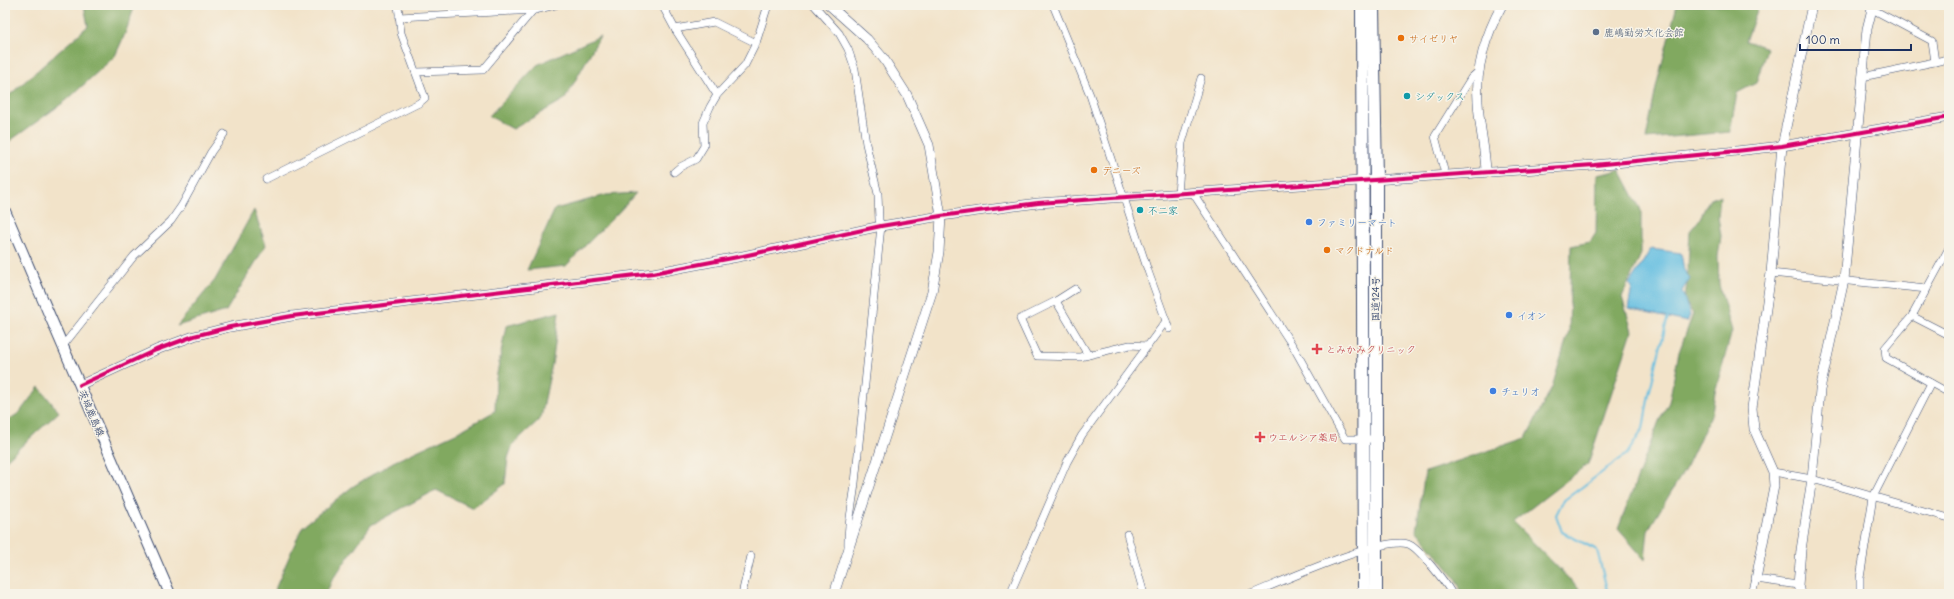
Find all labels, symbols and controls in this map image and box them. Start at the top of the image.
place label: 鹿嶋勤労文化会館 [1604,26,1684,39]
scale bar [1800,26,1911,52]
marker: 鹿嶋勤労文化会館 [1591,27,1601,37]
place label: サイゼリヤ [1409,32,1458,45]
text: 100 m [1806,32,1840,47]
marker: サイゼリヤ [1396,33,1406,43]
place label: シダックス [1415,90,1465,103]
marker: シダックス [1402,91,1412,101]
place label: デニーズ [1102,164,1141,177]
marker: デニーズ [1089,165,1099,175]
place label: 不二家 [1148,204,1178,217]
marker: 不二家 [1135,205,1145,215]
place label: ファミリーマート [1317,216,1397,229]
marker: ファミリーマート [1304,217,1314,227]
place label: マクドナルド [1335,244,1394,257]
marker: マクドナルド [1322,245,1332,255]
street label: 国道124号 [1369,276,1382,322]
place label: イオン [1517,309,1547,322]
marker: イオン [1504,310,1514,320]
marker: とみかみクリニック [1311,343,1323,355]
place label: とみかみクリニック [1326,343,1416,356]
place label: チェリオ [1501,385,1540,398]
marker: チェリオ [1488,386,1498,396]
street label: 茨城鹿島線 [76,388,107,439]
place label: ウエルシア薬局 [1268,431,1338,444]
marker: ウエルシア薬局 [1255,432,1265,442]

